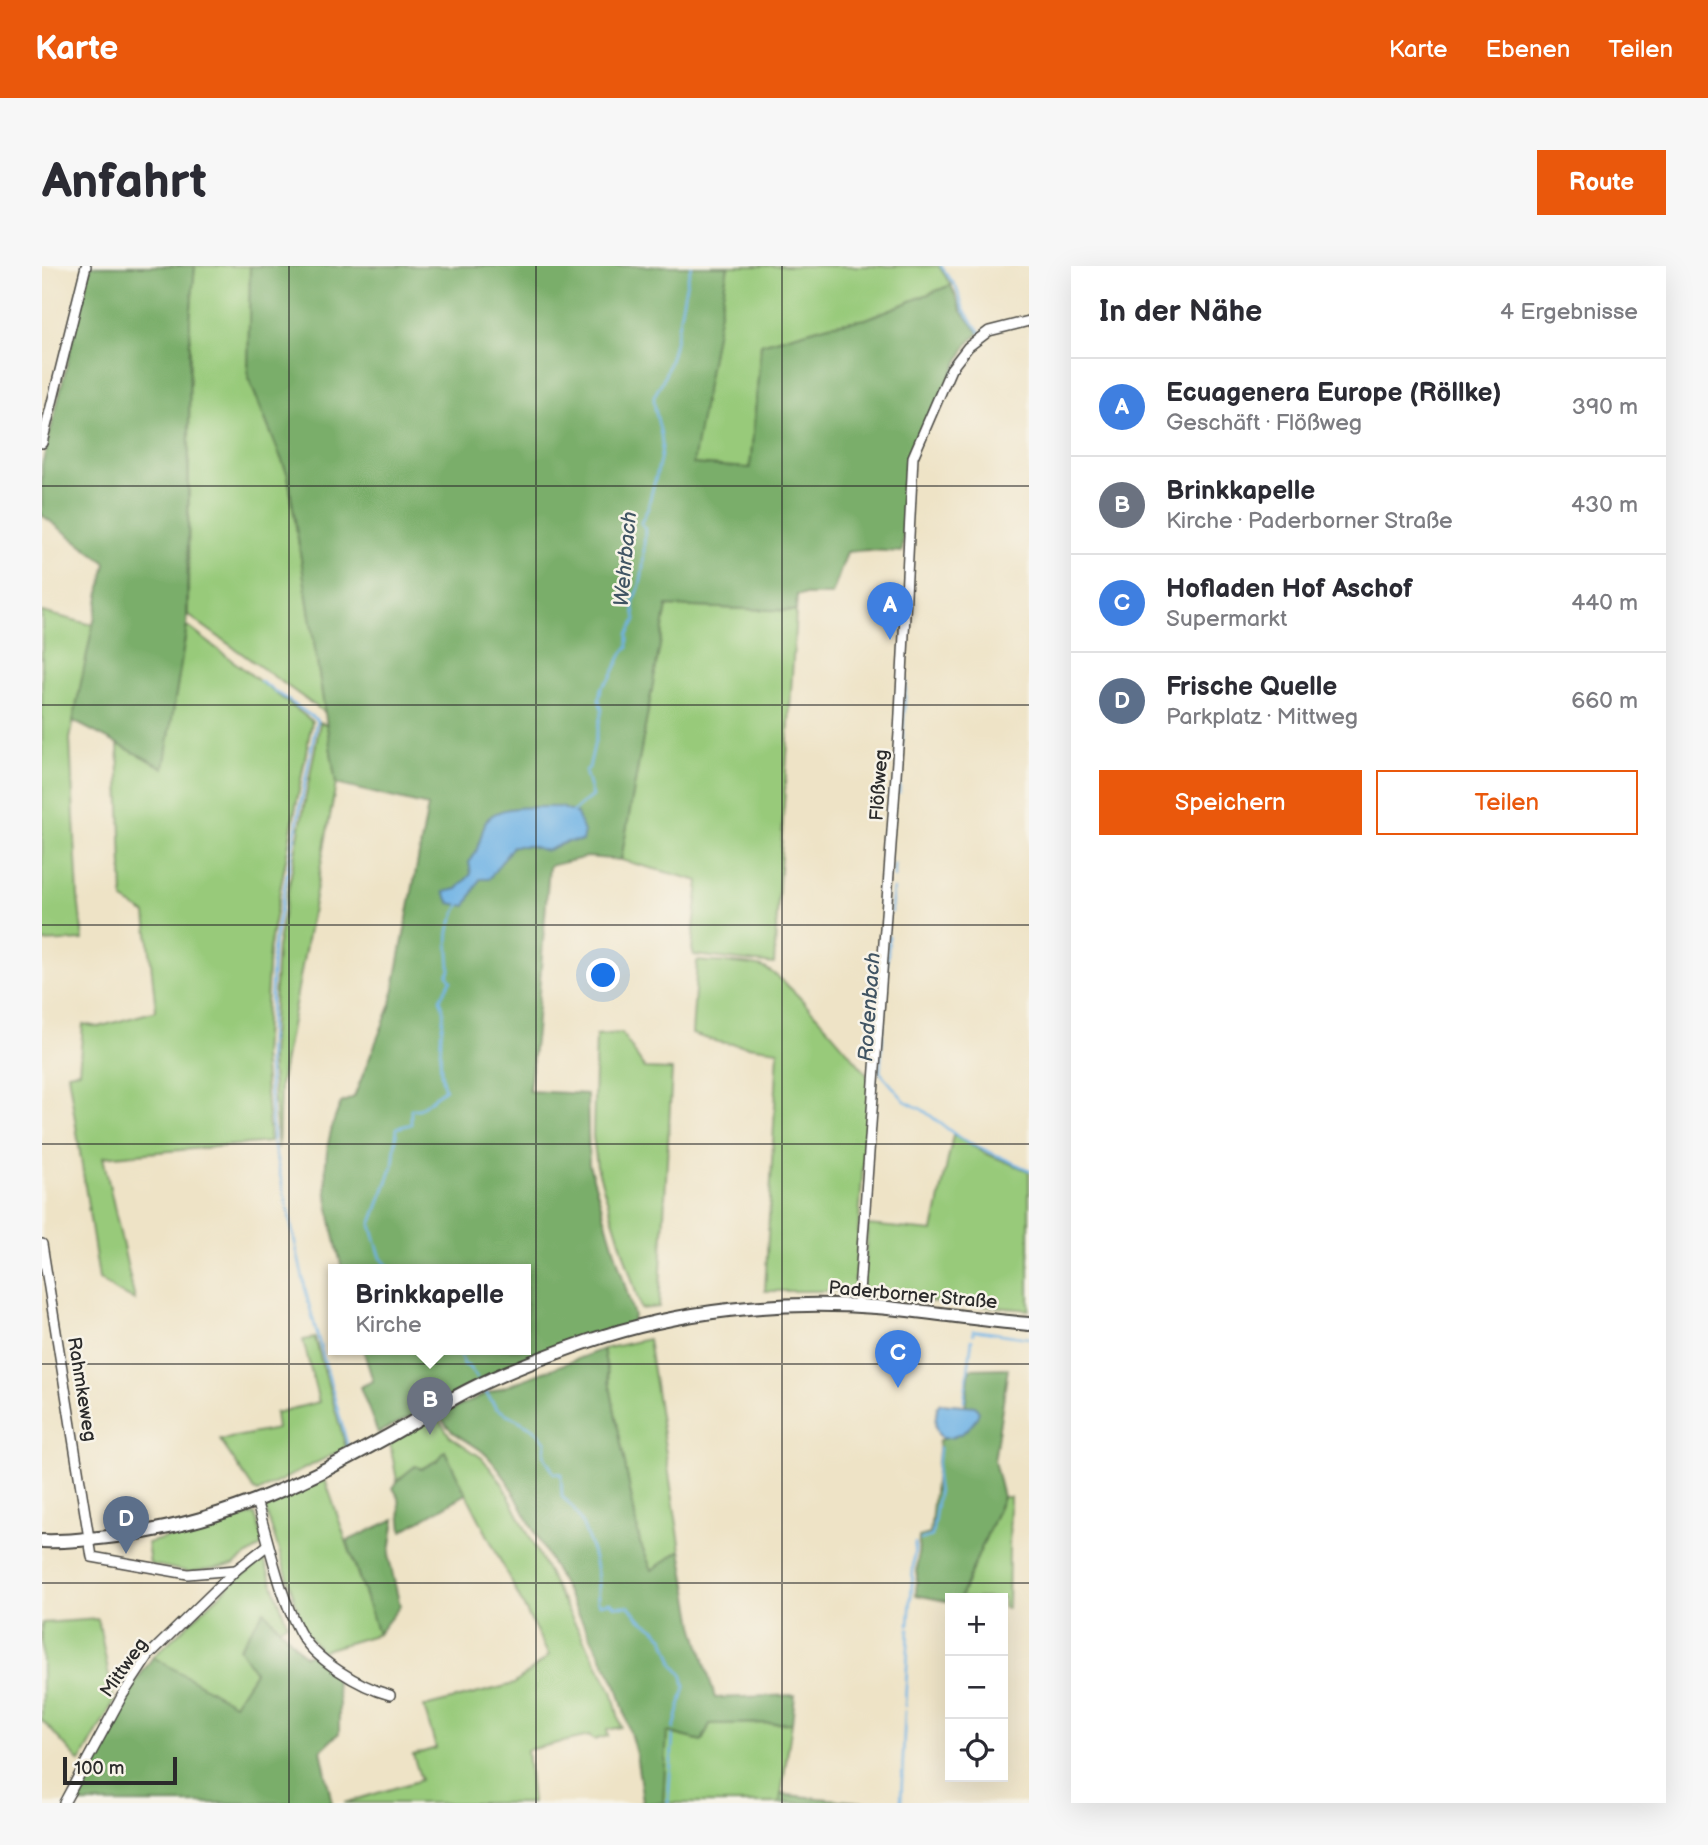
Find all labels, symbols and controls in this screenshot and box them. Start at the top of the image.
text: Karte [35,29,118,69]
text: Karte [1389,35,1447,64]
text: Ebenen [1485,35,1570,64]
text: Teilen [1608,35,1673,64]
button: Route [1537,150,1666,215]
text: Anfahrt [42,153,207,212]
text: In der Nähe [1099,294,1262,330]
text: 4 Ergebnisse [1500,298,1638,326]
text: Ecuagenera Europe (Röllke) [1166,378,1502,409]
text: A [1115,393,1129,421]
text: 390 m [1572,393,1638,421]
text: Geschäft · Flößweg [1166,409,1362,437]
text: Brinkkapelle [1166,476,1315,507]
text: B [1114,491,1130,519]
text: 430 m [1571,491,1638,519]
text: Kirche · Paderborner Straße [1166,507,1453,535]
water label: Wehrbach [609,510,642,608]
text: Hofladen Hof Aschof [1166,574,1413,605]
pin: A [867,582,913,640]
text: C [1114,589,1130,617]
text: 440 m [1571,589,1638,617]
text: Supermarkt [1166,605,1287,633]
text: Frische Quelle [1166,672,1337,703]
text: D [1114,687,1130,715]
text: 660 m [1571,687,1638,715]
text: Parkplatz · Mittweg [1166,703,1358,731]
street label: Flößweg [866,749,893,822]
button: Speichern [1099,770,1362,835]
button: Teilen [1376,770,1638,835]
water label: Rodenbach [853,951,886,1063]
your location [586,958,620,992]
popup [328,1264,531,1355]
street label: Paderborner Straße [828,1277,998,1314]
text: Brinkkapelle [355,1280,504,1311]
text: Kirche [355,1311,422,1339]
pin: C [875,1330,921,1388]
street label: Rahmkeweg [62,1335,101,1443]
pin: B [407,1377,453,1435]
pin: D [103,1496,149,1554]
map controls [945,1593,1008,1782]
button: + [945,1593,1008,1656]
street label: Mittweg [95,1634,153,1702]
button: − [945,1656,1008,1719]
button: locate [945,1719,1008,1782]
scale bar [63,1754,177,1786]
text: 100 m [74,1757,125,1780]

